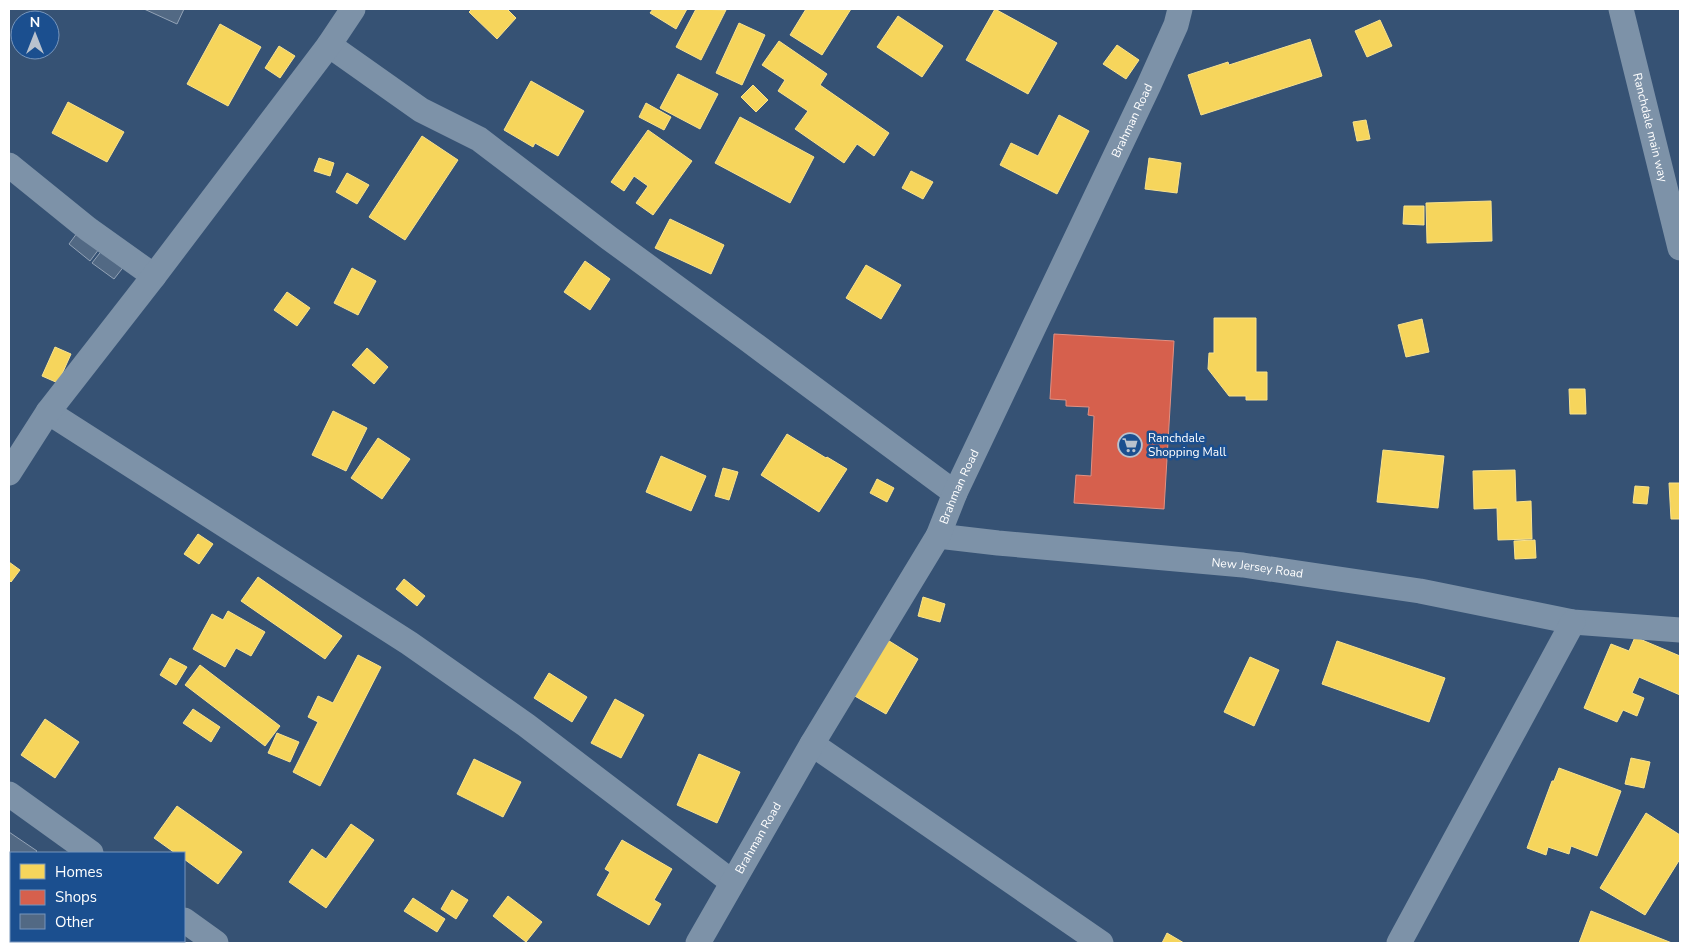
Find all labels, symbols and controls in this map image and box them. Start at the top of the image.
north arrow [10,10,60,60]
text: N [30,13,40,32]
street label: Ranchdale main way [1629,71,1672,184]
street label: Brahman Road [1108,81,1156,160]
place label: Ranchdale Shopping Mall [1148,430,1227,460]
supermarket icon: Ranchdale Shopping Mall [1117,432,1143,458]
street label: Brahman Road [935,447,983,526]
street label: New Jersey Road [1211,554,1304,582]
street label: Brahman Road [731,799,785,877]
legend [10,852,185,942]
text: Homes [55,862,103,882]
text: Shops [55,887,97,907]
text: Other [55,912,94,932]

